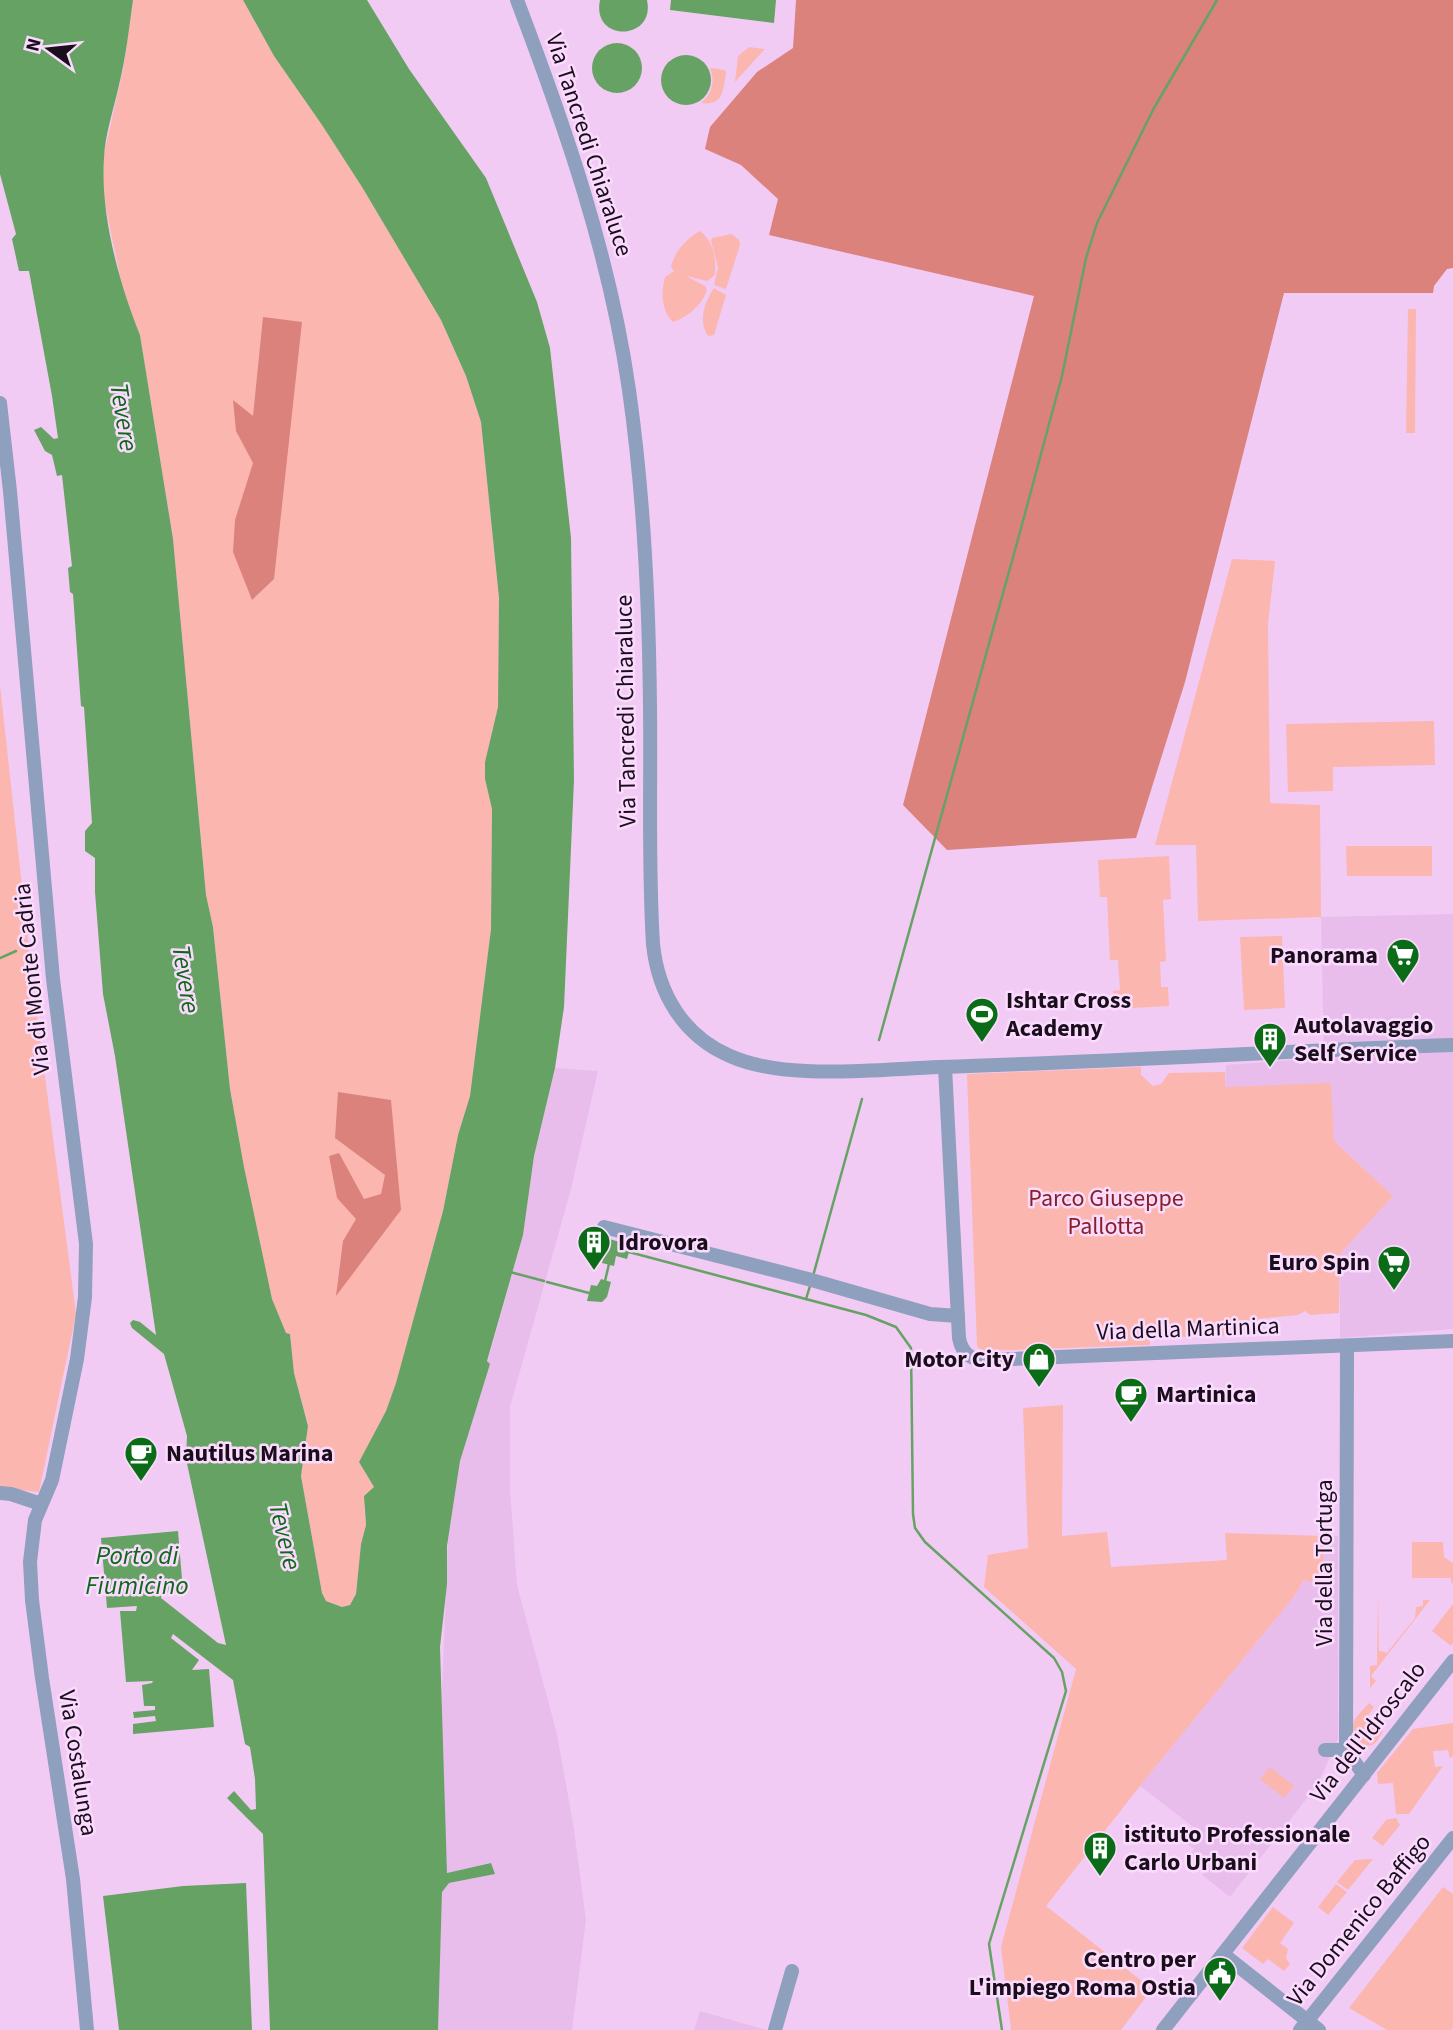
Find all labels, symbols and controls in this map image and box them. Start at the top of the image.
north arrow [14,14,84,84]
street label: Via Tancredi Chiaraluce [536,29,642,261]
text: N [19,35,49,55]
water label: Tevere [100,380,148,454]
street label: Via Tancredi Chiaraluce [606,594,646,828]
street label: Via di Monte Cadria [5,881,59,1077]
supermarket icon: Panorama [1384,936,1422,985]
place label: Panorama [1270,938,1378,973]
water label: Tevere [162,942,210,1016]
place label: Ishtar Cross Academy [1005,983,1131,1046]
sports icon: Ishtar Cross Academy [963,995,1001,1044]
place label: Autolavaggio Self Service [1293,1008,1433,1071]
building icon: Autolavaggio Self Service [1251,1020,1289,1069]
park label: Parco Giuseppe Pallotta [1028,1181,1184,1244]
building icon: Idrovora [575,1223,613,1272]
place label: Idrovora [618,1225,709,1260]
supermarket icon: Euro Spin [1375,1243,1413,1292]
place label: Euro Spin [1268,1245,1370,1280]
street label: Via della Martinica [1096,1308,1280,1350]
shop icon: Motor City [1020,1340,1058,1389]
place label: Motor City [904,1342,1014,1377]
cafe icon: Martinica [1112,1375,1150,1424]
place label: Martinica [1156,1377,1256,1412]
cafe icon: Nautilus Marina [122,1434,160,1483]
place label: Nautilus Marina [166,1436,333,1471]
street label: Via della Tortuga [1307,1479,1342,1647]
water label: Tevere [259,1498,311,1574]
water label: Porto di Fiumicino [85,1537,189,1604]
street label: Via dell'Idroscalo [1301,1654,1435,1810]
street label: Via Costalunga [49,1688,107,1838]
place label: istituto Professionale Carlo Urbani [1124,1817,1350,1880]
street label: Via Domenico Baffigo [1278,1826,1440,2014]
building icon: istituto Professionale Carlo Urbani [1081,1829,1119,1878]
place label: Centro per L'impiego Roma Ostia [969,1942,1196,2005]
public building icon: Centro per L'impiego Roma Ostia [1201,1954,1239,2003]

